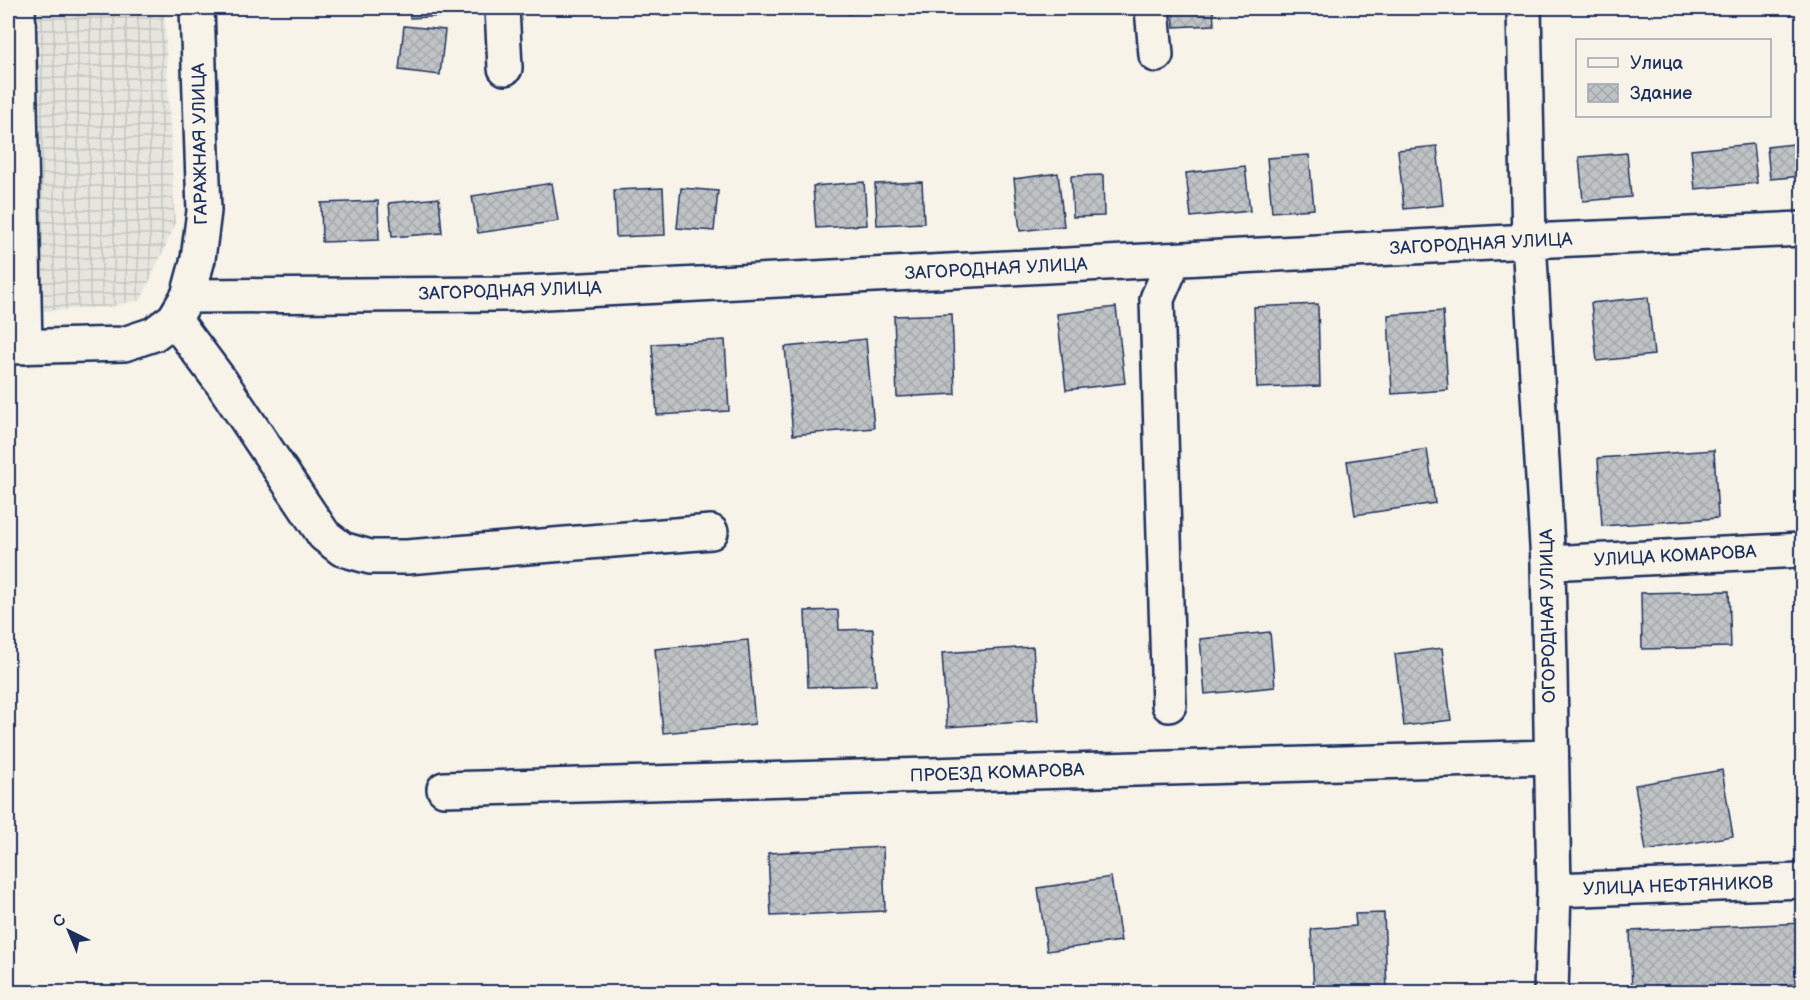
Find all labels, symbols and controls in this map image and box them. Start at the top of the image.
legend [1576,39,1771,117]
text: Улица [1630,53,1684,74]
street label: ГАРАЖНАЯ УЛИЦА [188,63,212,225]
text: Здание [1630,83,1692,104]
street label: ЗАГОРОДНАЯ УЛИЦА [1389,229,1573,259]
street label: ЗАГОРОДНАЯ УЛИЦА [904,254,1088,284]
street label: ЗАГОРОДНАЯ УЛИЦА [418,277,602,305]
street label: ОГОРОДНАЯ УЛИЦА [1536,529,1560,703]
street label: УЛИЦА КОМАРОВА [1593,541,1757,571]
street label: ПРОЕЗД КОМАРОВА [909,759,1085,787]
street label: УЛИЦА НЕФТЯНИКОВ [1582,872,1774,900]
north arrow [39,901,99,961]
text: С [49,910,70,932]

